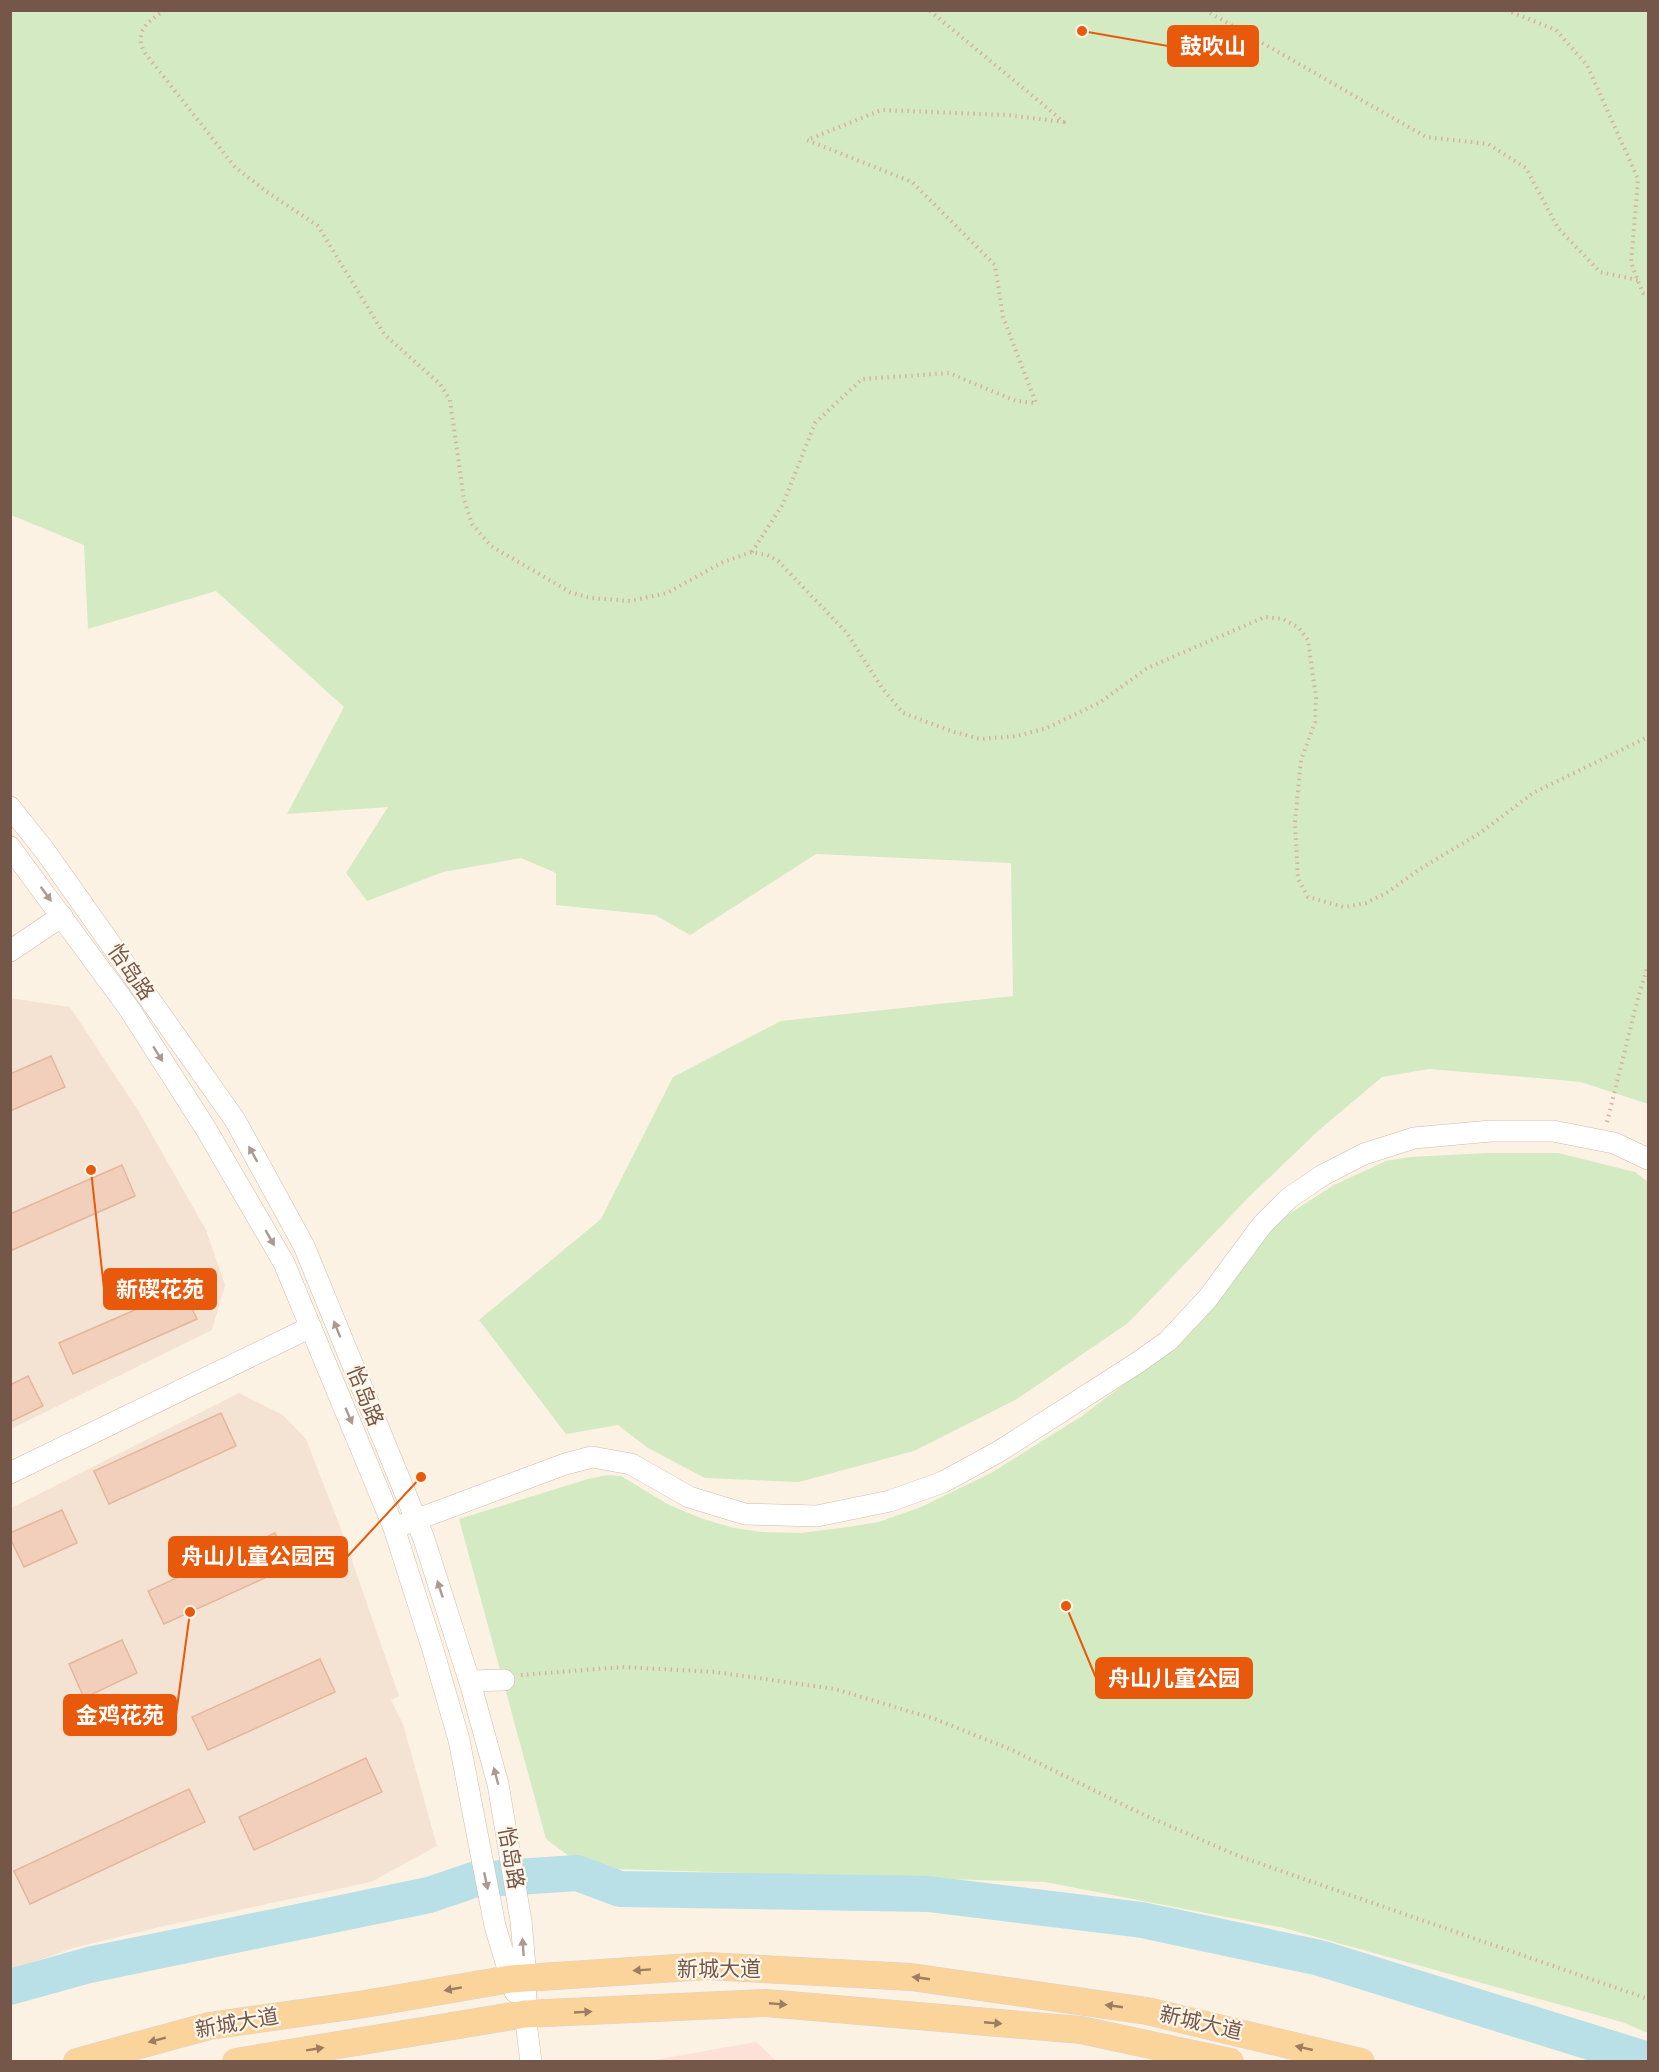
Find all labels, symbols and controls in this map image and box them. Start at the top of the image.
callout: 鼓吹山 [1168,26,1258,66]
text: 鼓吹山 [1180,34,1246,61]
one-way arrow [40,885,52,901]
street label: 怡岛路 [102,939,159,1005]
one-way arrow [152,1045,163,1062]
one-way arrow [248,1145,258,1162]
one-way arrow [264,1230,275,1246]
callout: 新碶花苑 [104,1269,216,1309]
text: 新碶花苑 [116,1277,204,1304]
one-way arrow [332,1320,342,1338]
street label: 怡岛路 [341,1362,388,1430]
one-way arrow [344,1408,354,1426]
callout: 舟山儿童公园西 [169,1537,347,1577]
text: 舟山儿童公园西 [181,1544,335,1571]
one-way arrow [435,1580,444,1598]
callout: 舟山儿童公园 [1096,1658,1252,1698]
text: 舟山儿童公园 [1108,1666,1240,1693]
callout: 金鸡花苑 [64,1695,176,1735]
text: 金鸡花苑 [76,1703,164,1730]
one-way arrow [490,1766,500,1785]
street label: 怡岛路 [493,1825,528,1891]
one-way arrow [482,1872,491,1891]
one-way arrow [519,1937,528,1956]
street label: 新城大道 [677,1957,761,1982]
one-way arrow [633,1965,652,1975]
one-way arrow [911,1974,930,1983]
one-way arrow [443,1984,462,1993]
one-way arrow [768,1999,787,2009]
one-way arrow [1104,2002,1123,2011]
street label: 新城大道 [1157,2002,1245,2045]
street label: 新城大道 [194,2004,281,2043]
one-way arrow [573,2007,592,2016]
one-way arrow [983,2018,1002,2027]
one-way arrow [148,2036,166,2045]
one-way arrow [1294,2043,1313,2052]
one-way arrow [306,2044,325,2053]

